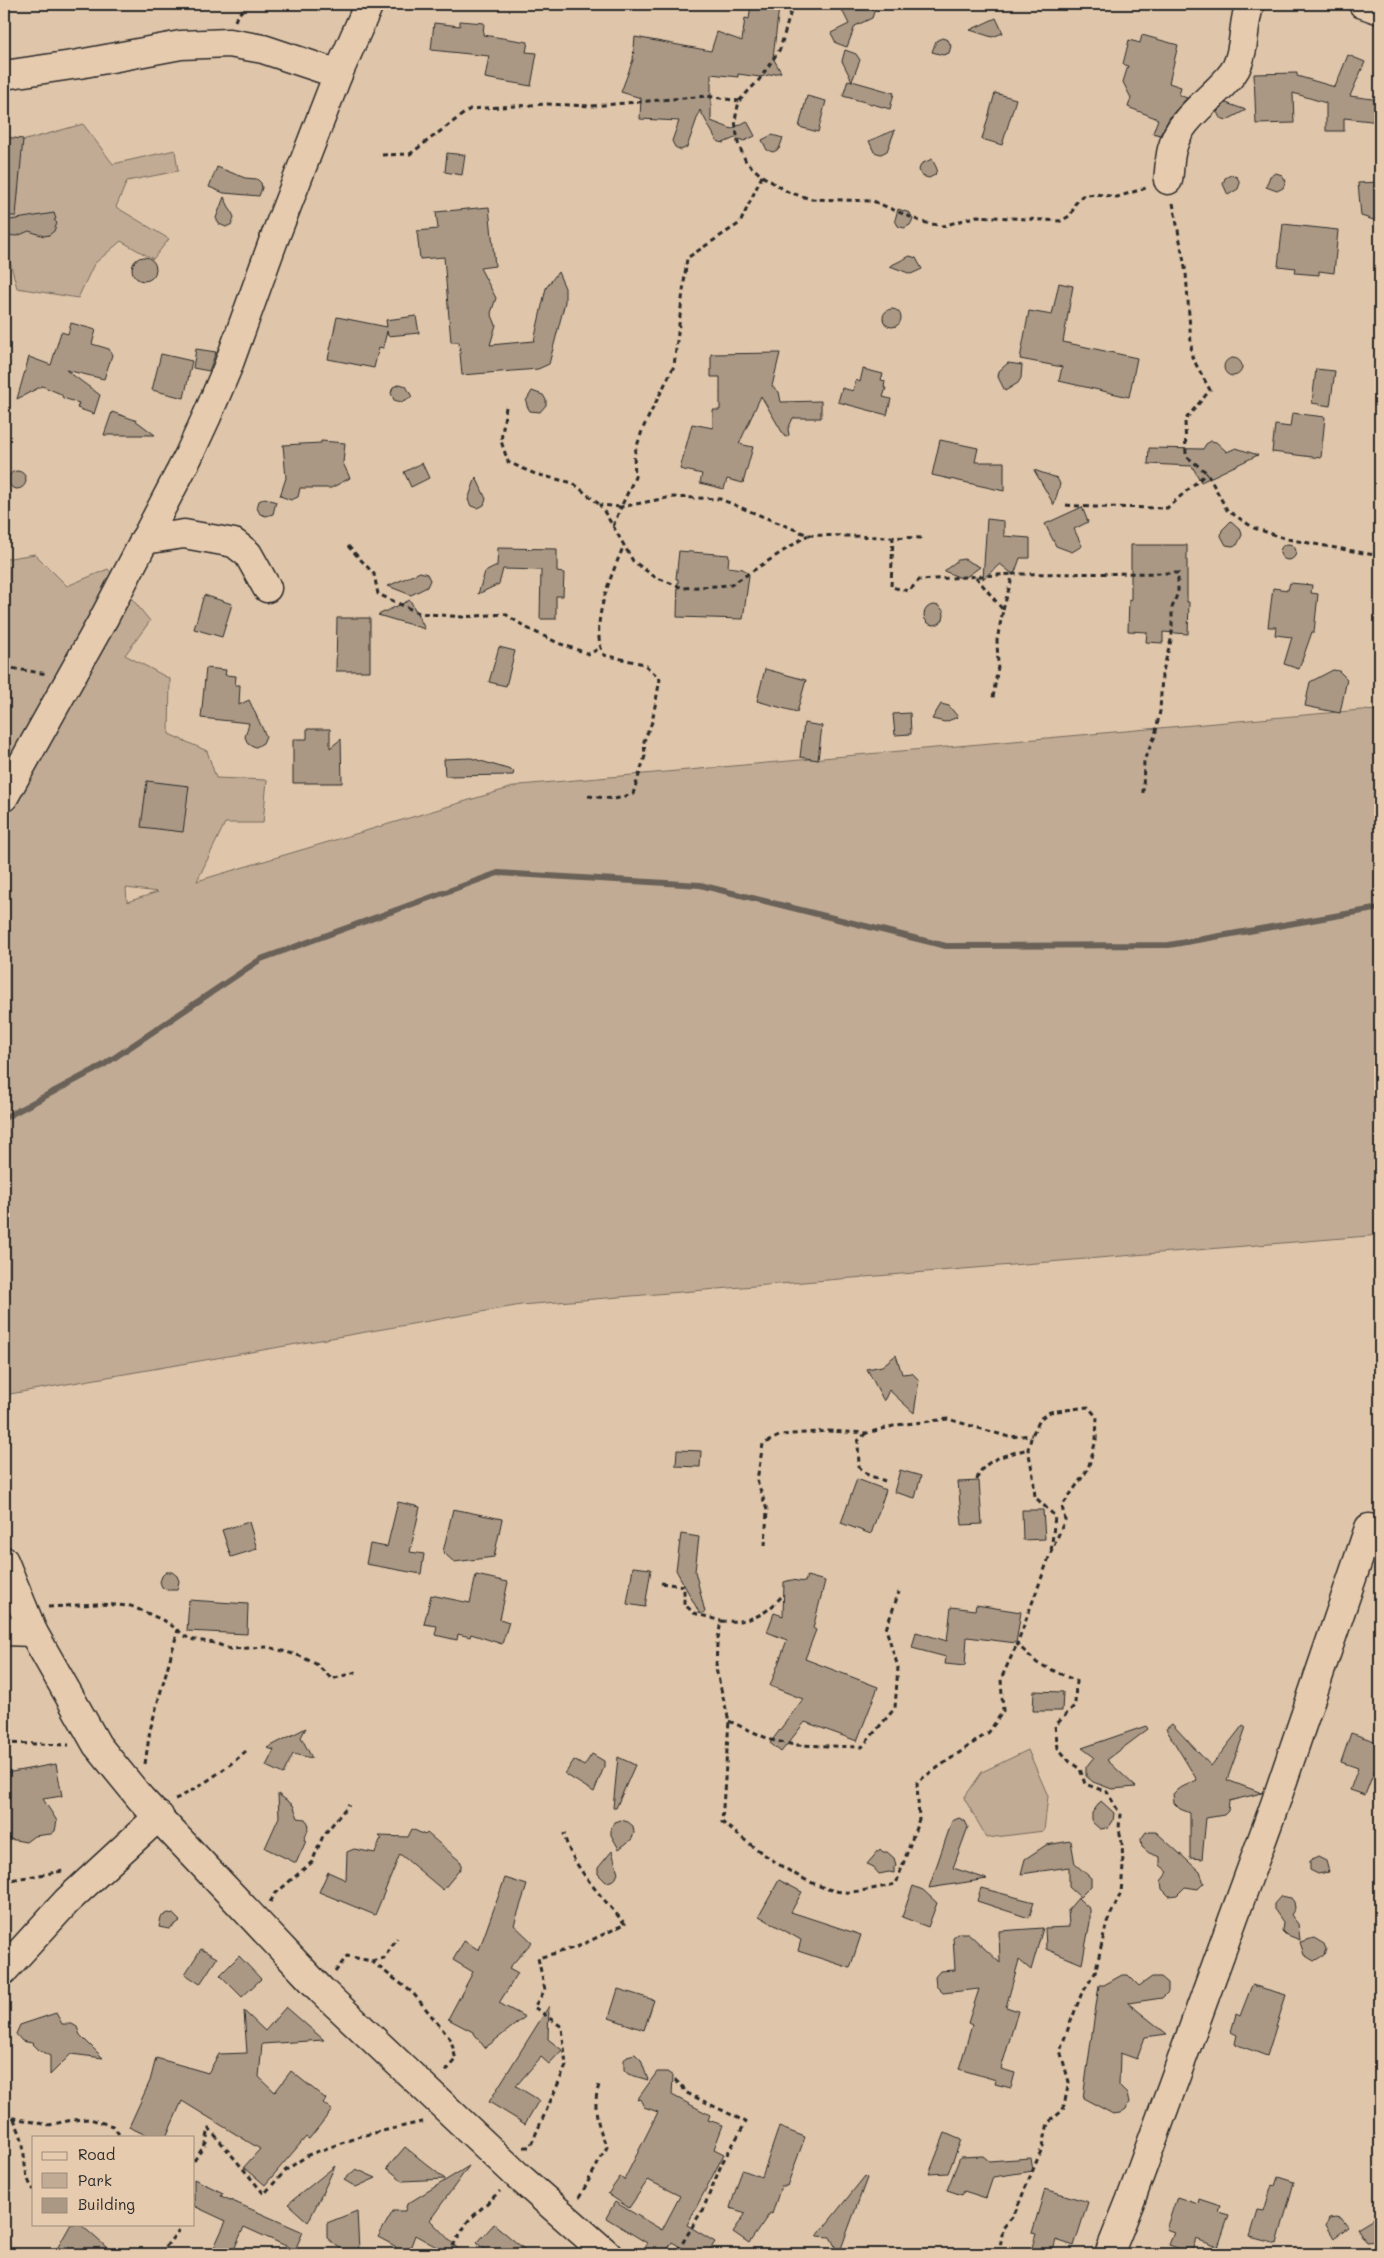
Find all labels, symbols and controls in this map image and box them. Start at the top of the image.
legend [32,2136,195,2226]
text: Road [78,2144,115,2164]
text: Park [78,2170,112,2190]
text: Building [78,2194,135,2214]

